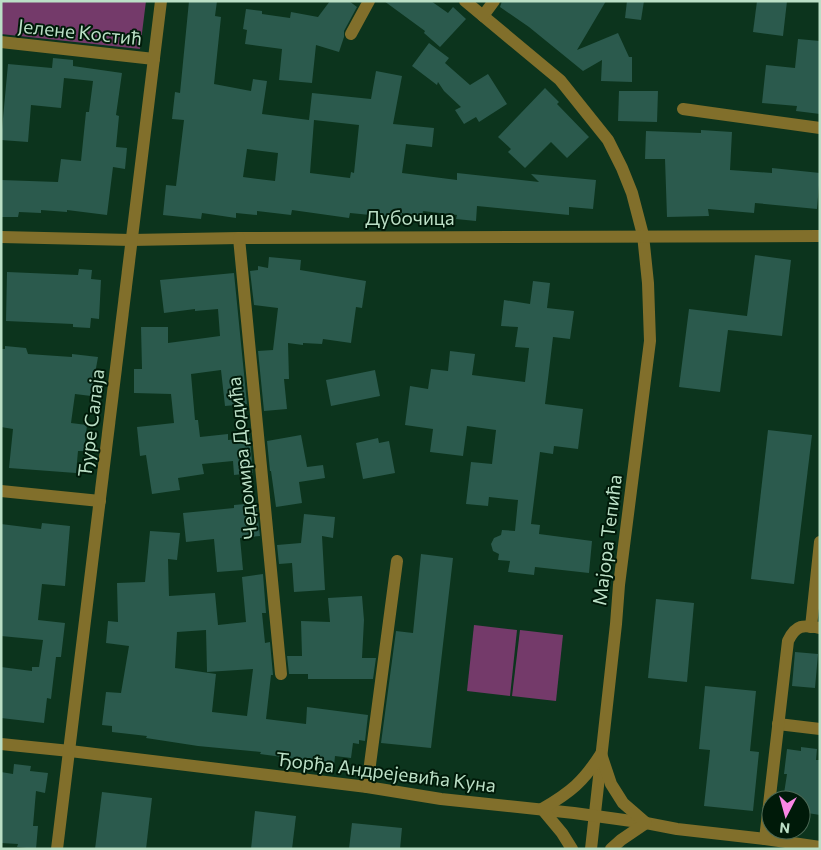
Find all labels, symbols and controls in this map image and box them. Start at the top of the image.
street label: Јелене Костић [17,14,143,49]
street label: Дубочица [365,206,455,229]
street label: Ђуре Салаја [72,368,109,478]
street label: Чедомира Додића [222,376,261,540]
street label: Мајора Тепића [587,473,626,607]
street label: Ђорђа Андрејевића Куна [275,747,497,796]
north arrow [761,790,811,840]
text: N [778,819,791,837]

